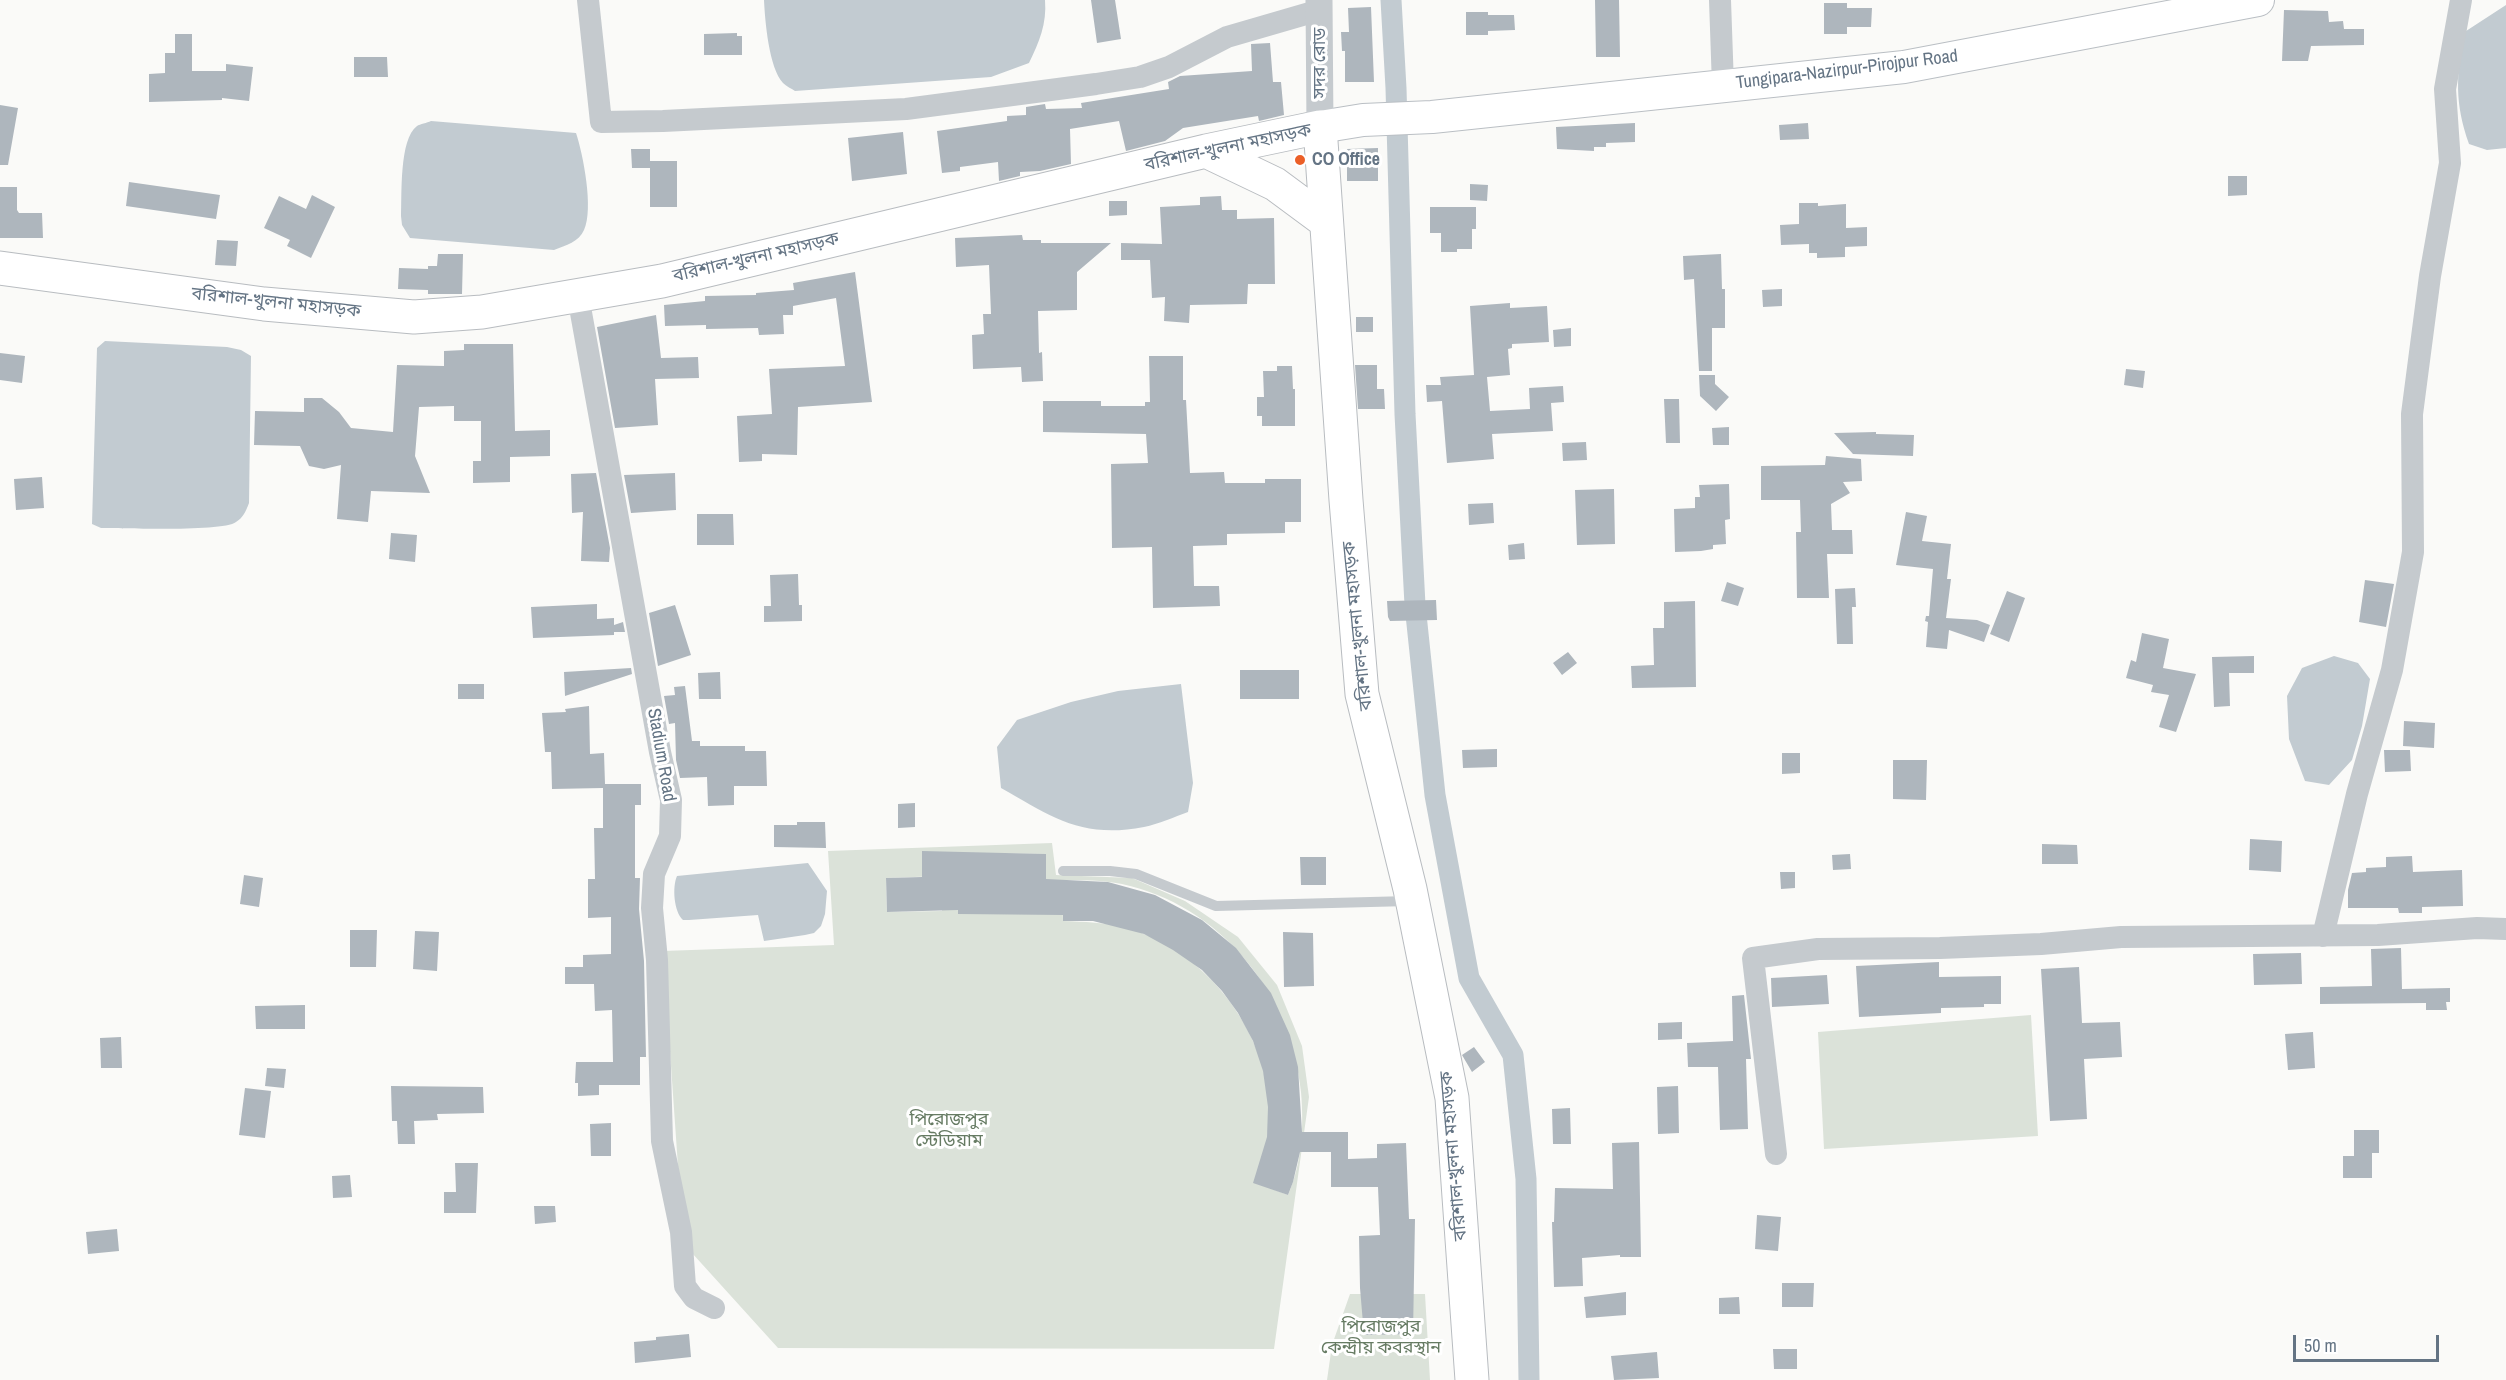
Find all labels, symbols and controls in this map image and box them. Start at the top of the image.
street label: সদর রোড [1309,28,1331,98]
street label: Tungipara-Nazirpur-Pirojpur Road [1735,46,1959,94]
street label: বরিশাল-খুলনা মহাসড়ক [1143,120,1313,176]
place label: CO Office [1312,149,1380,171]
marker: CO Office [1293,153,1307,167]
street label: বরিশাল-খুলনা মহাসড়ক [671,228,841,288]
street label: বরিশাল-খুলনা মহাসড়ক [190,283,362,323]
street label: বরিশাল-খুলনা মহাসড়ক [1338,540,1378,712]
street label: Stadium Road [642,707,680,803]
street label: বরিশাল-খুলনা মহাসড়ক [1436,1070,1472,1242]
park label: পিরোজপুর স্টেডিয়াম [910,1109,988,1152]
park label: পিরোজপুর কেন্দ্রীয় কবরস্থান [1321,1316,1441,1358]
scale bar [2296,1323,2442,1361]
text: 50 m [2304,1333,2337,1358]

